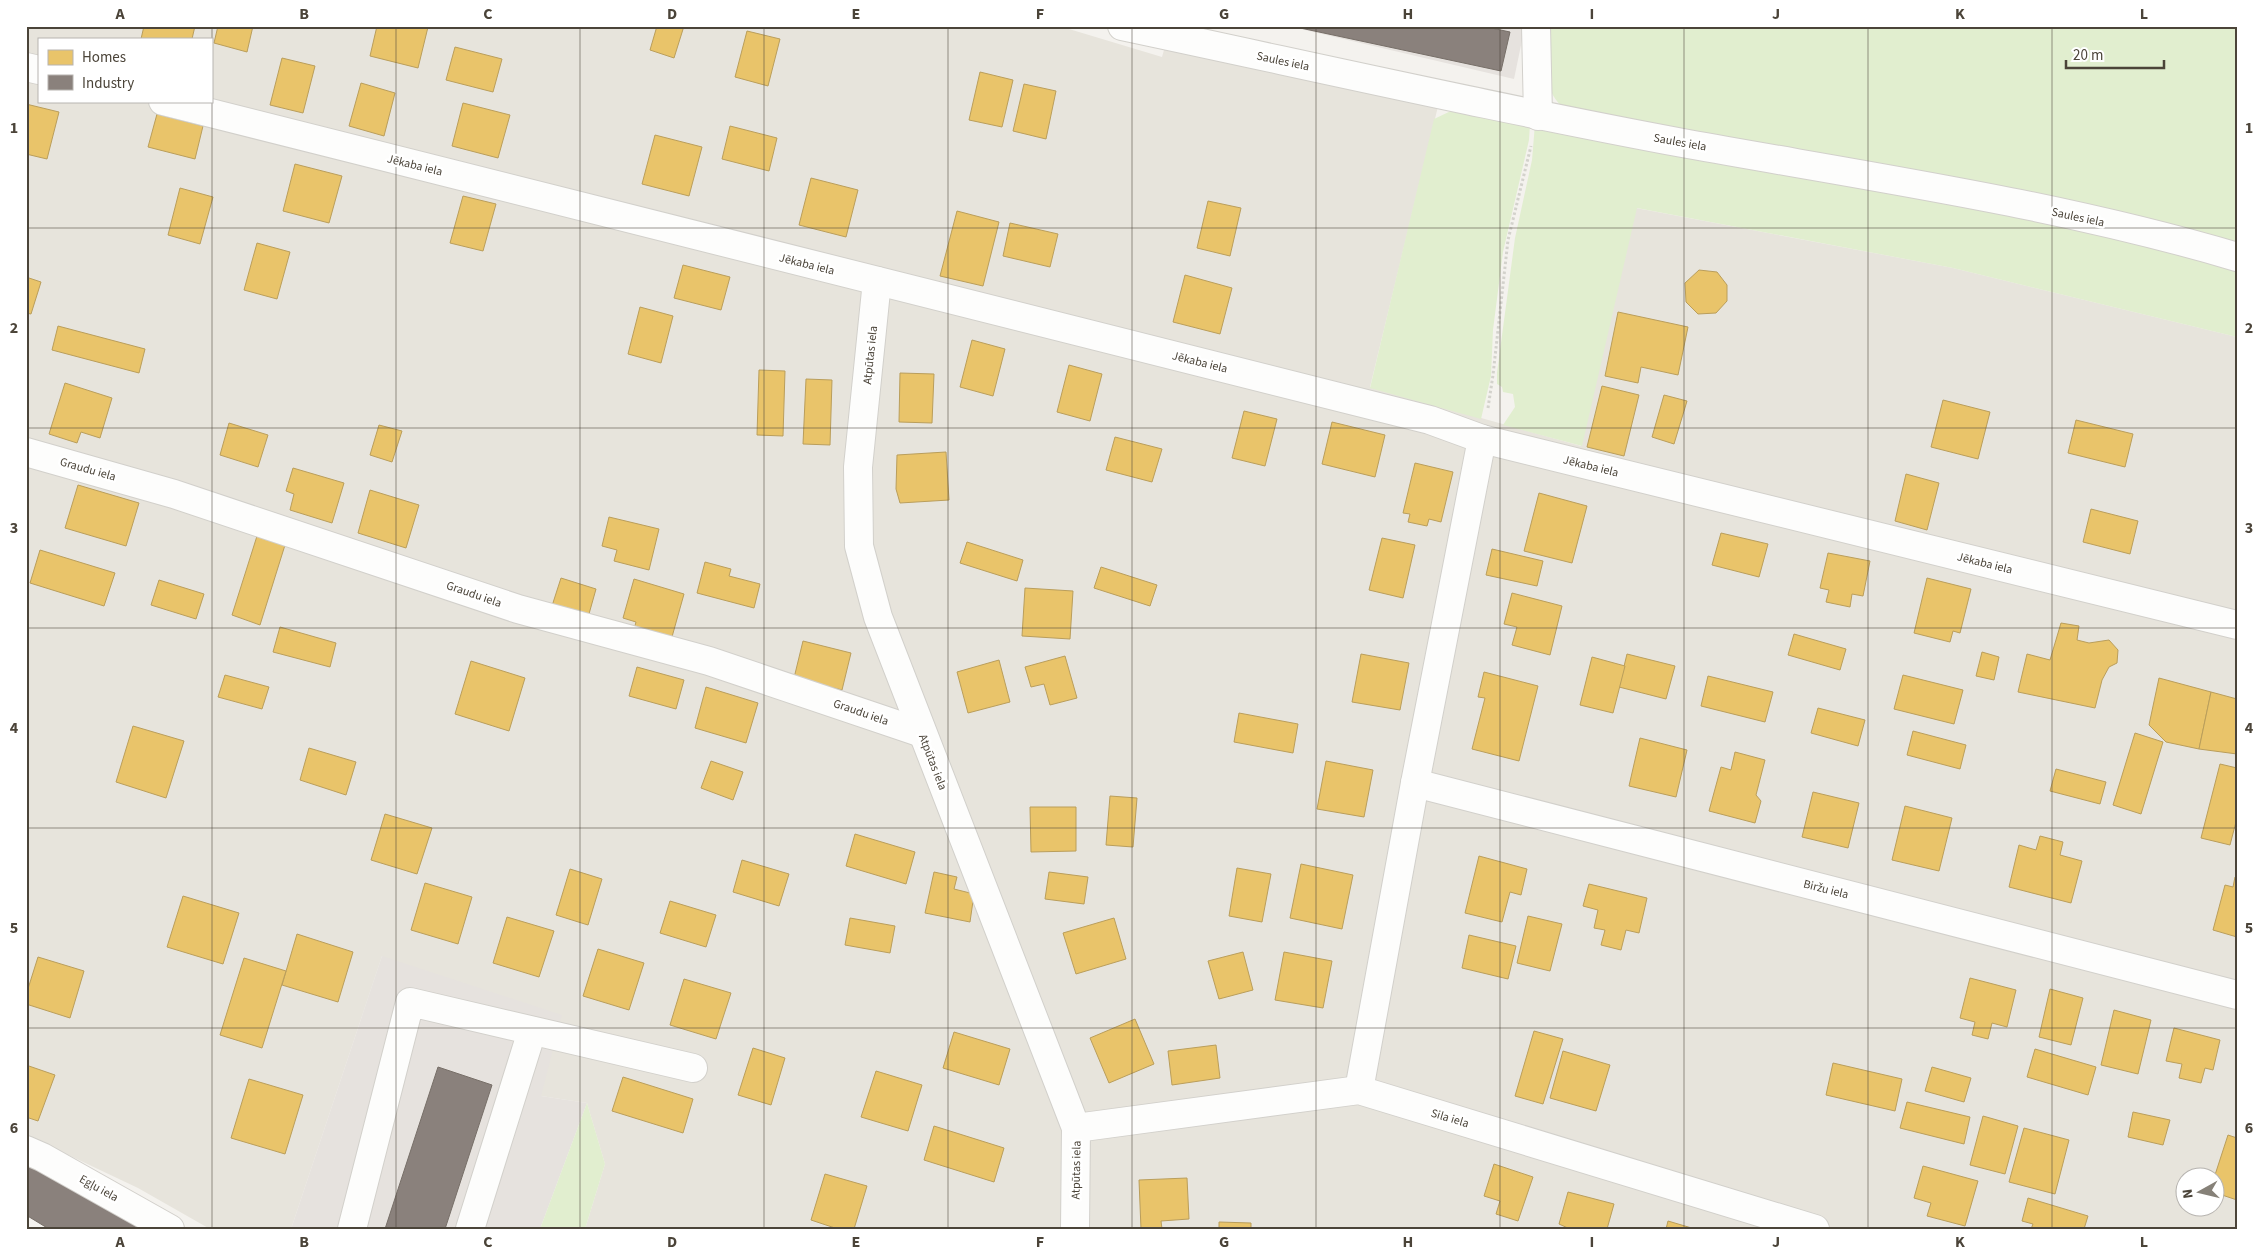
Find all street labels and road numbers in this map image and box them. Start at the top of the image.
street label: Saules iela [1255,48,1311,75]
street label: Saules iela [1652,129,1708,156]
street label: Jēkaba iela [385,150,444,181]
street label: Saules iela [2050,204,2106,231]
street label: Jēkaba iela [777,249,836,280]
street label: Atpūtas iela [859,325,882,385]
street label: Jēkaba iela [1170,347,1229,378]
street label: Jēkaba iela [1561,451,1620,482]
street label: Graudu iela [58,453,118,486]
street label: Jēkaba iela [1955,548,2014,579]
street label: Graudu iela [444,577,504,612]
street label: Graudu iela [831,695,891,730]
street label: Atpūtas iela [914,732,951,793]
street label: Biržu iela [1801,876,1850,903]
street label: Sila iela [1429,1105,1471,1132]
street label: Atpūtas iela [1067,1140,1086,1200]
street label: Egļu iela [76,1171,121,1206]

